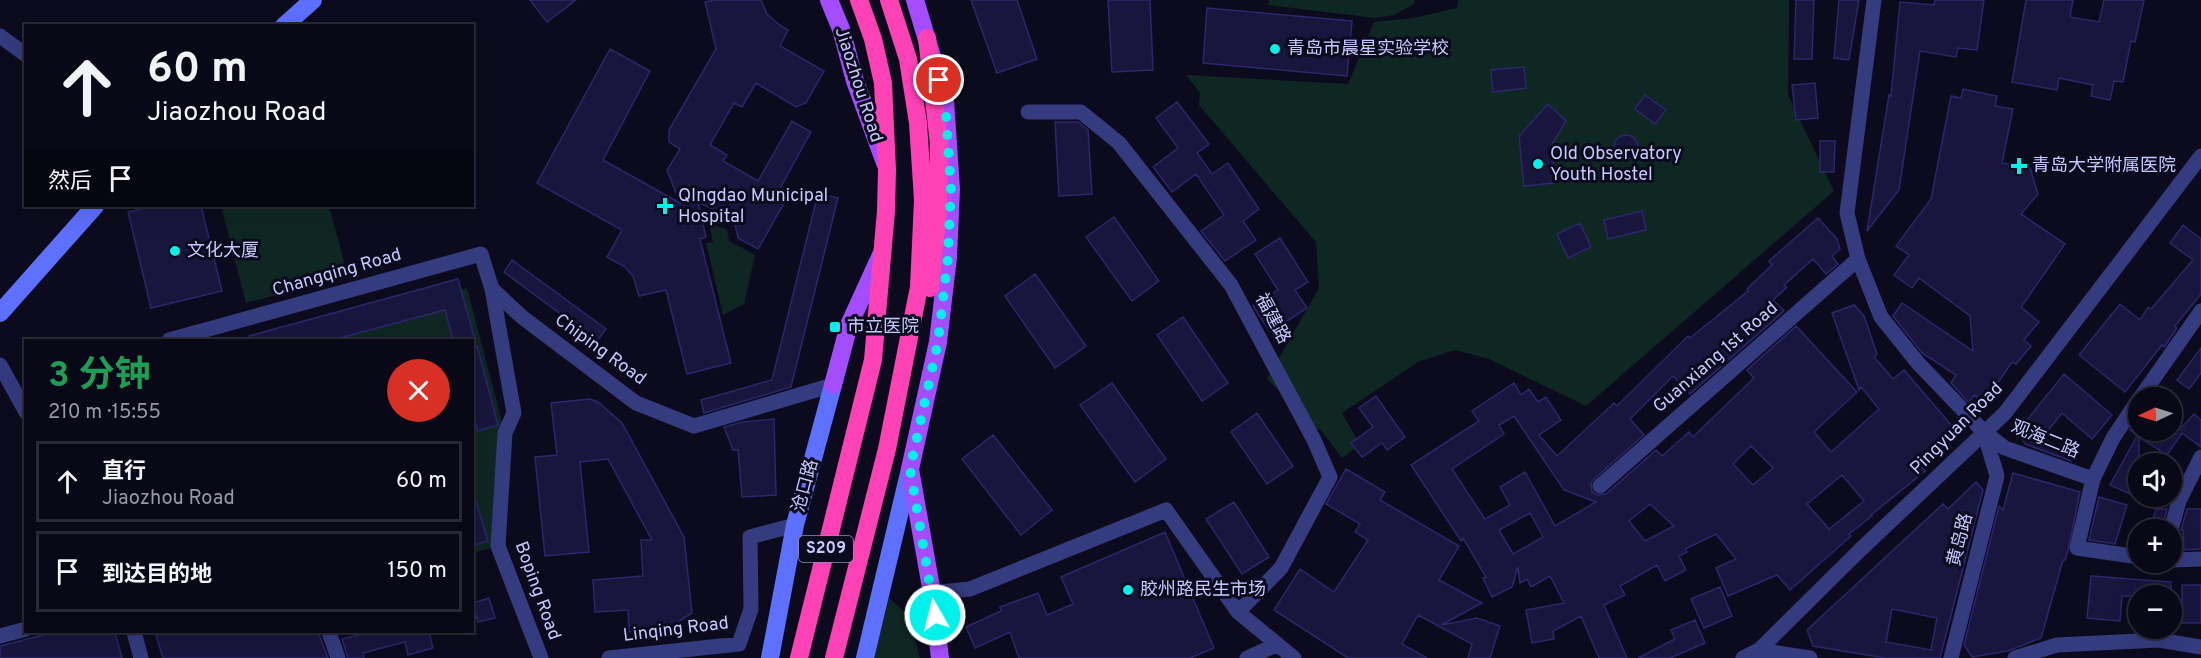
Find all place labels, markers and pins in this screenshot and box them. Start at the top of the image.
place label: 青岛市晨星实验学校 [1287,38,1449,61]
marker: 青岛市晨星实验学校 [1268,42,1282,56]
pin [913,54,964,105]
place label: Old Observatory Youth Hostel [1550,143,1682,187]
place label: 青岛大学附属医院 [2032,155,2176,178]
marker: Old Observatory Youth Hostel [1531,157,1545,171]
marker: 青岛大学附属医院 [2010,157,2028,175]
place label: QIngdao Municipal Hospital [678,185,828,229]
marker: QIngdao Municipal Hospital [656,197,674,215]
place label: 文化大厦 [187,240,259,263]
marker: 文化大厦 [168,244,182,258]
place label: 市立医院 [847,316,919,339]
marker: 市立医院 [828,320,842,334]
place label: 胶州路民生市场 [1140,579,1266,602]
marker: 胶州路民生市场 [1121,583,1135,597]

